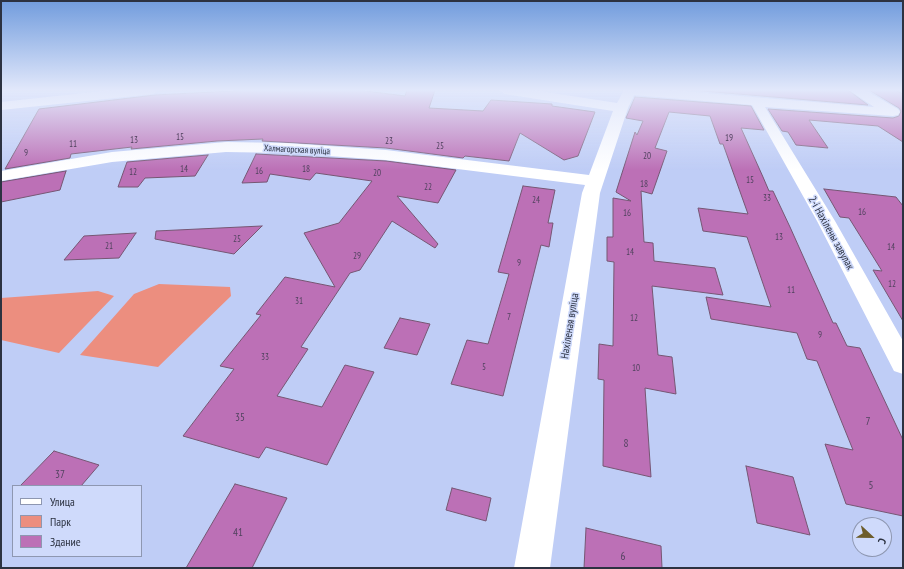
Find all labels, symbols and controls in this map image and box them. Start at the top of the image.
house number: 15 [176,132,184,142]
house number: 19 [725,133,733,143]
house number: 13 [130,135,138,145]
house number: 23 [385,136,393,146]
house number: 11 [69,139,77,149]
house number: 25 [436,141,444,151]
street label: Халмагорская вуліца [264,143,330,157]
house number: 9 [24,148,28,158]
house number: 20 [643,151,651,161]
house number: 14 [180,164,188,174]
house number: 18 [302,164,310,174]
house number: 16 [255,166,263,176]
house number: 12 [129,167,137,177]
house number: 20 [373,168,381,178]
house number: 15 [746,175,754,185]
house number: 18 [640,179,648,189]
house number: 22 [424,182,432,192]
house number: 33 [763,193,771,203]
street label: 2-і Нахілены завулак [805,194,857,272]
house number: 24 [532,195,540,205]
house number: 16 [858,207,866,217]
house number: 16 [623,208,631,218]
house number: 13 [775,232,783,242]
house number: 25 [233,234,241,244]
house number: 21 [105,241,113,251]
house number: 14 [887,242,895,252]
house number: 14 [626,247,634,257]
house number: 29 [353,251,361,261]
house number: 9 [517,258,521,268]
house number: 12 [888,279,896,289]
house number: 11 [787,285,795,295]
street label: Нахіленая вуліца [558,292,582,360]
house number: 31 [295,296,303,306]
house number: 7 [507,312,511,322]
house number: 12 [630,313,638,323]
house number: 9 [818,330,822,340]
house number: 33 [261,352,269,362]
house number: 5 [482,362,486,372]
house number: 10 [632,363,640,373]
house number: 35 [235,411,245,425]
house number: 7 [866,415,870,429]
house number: 8 [624,437,628,451]
house number: 37 [55,468,65,482]
house number: 5 [869,479,873,493]
legend [12,485,142,557]
text: Улица [50,494,75,509]
text: Парк [50,514,71,529]
north arrow [852,517,892,557]
house number: 41 [233,526,243,540]
text: Здание [50,534,81,549]
text: С [875,536,890,546]
house number: 6 [621,550,625,564]

